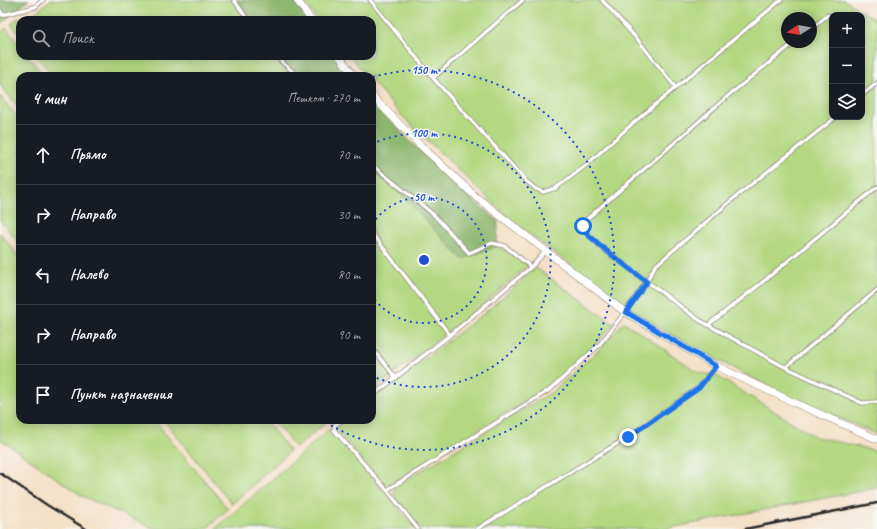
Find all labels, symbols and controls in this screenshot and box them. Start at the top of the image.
north arrow [781,12,817,48]
map controls [829,12,865,120]
button: + [829,12,865,48]
search box [16,16,376,60]
icon: search [30,27,52,49]
text: Поиск [62,29,94,48]
button: − [829,48,865,84]
text: 150 m [411,62,438,78]
button: layers [829,84,865,120]
text: 4 мин [32,88,67,109]
text: Пешком · 270 m [287,90,360,106]
text: 100 m [411,125,438,141]
icon: ahead [32,144,54,166]
text: Прямо [70,145,106,164]
text: 70 m [338,147,360,163]
text: 50 m [414,189,435,205]
icon: right [32,204,54,226]
text: Направо [70,205,116,224]
text: 30 m [338,207,360,223]
route start [574,217,592,235]
centre of rings [417,253,431,267]
icon: left [32,264,54,286]
text: Налево [70,265,108,284]
text: 80 m [338,267,360,283]
icon: right [32,324,54,346]
text: Направо [70,325,116,344]
text: 90 m [338,327,360,343]
icon: arrive [32,384,54,406]
text: Пункт назначения [70,385,172,404]
route end [619,428,637,446]

